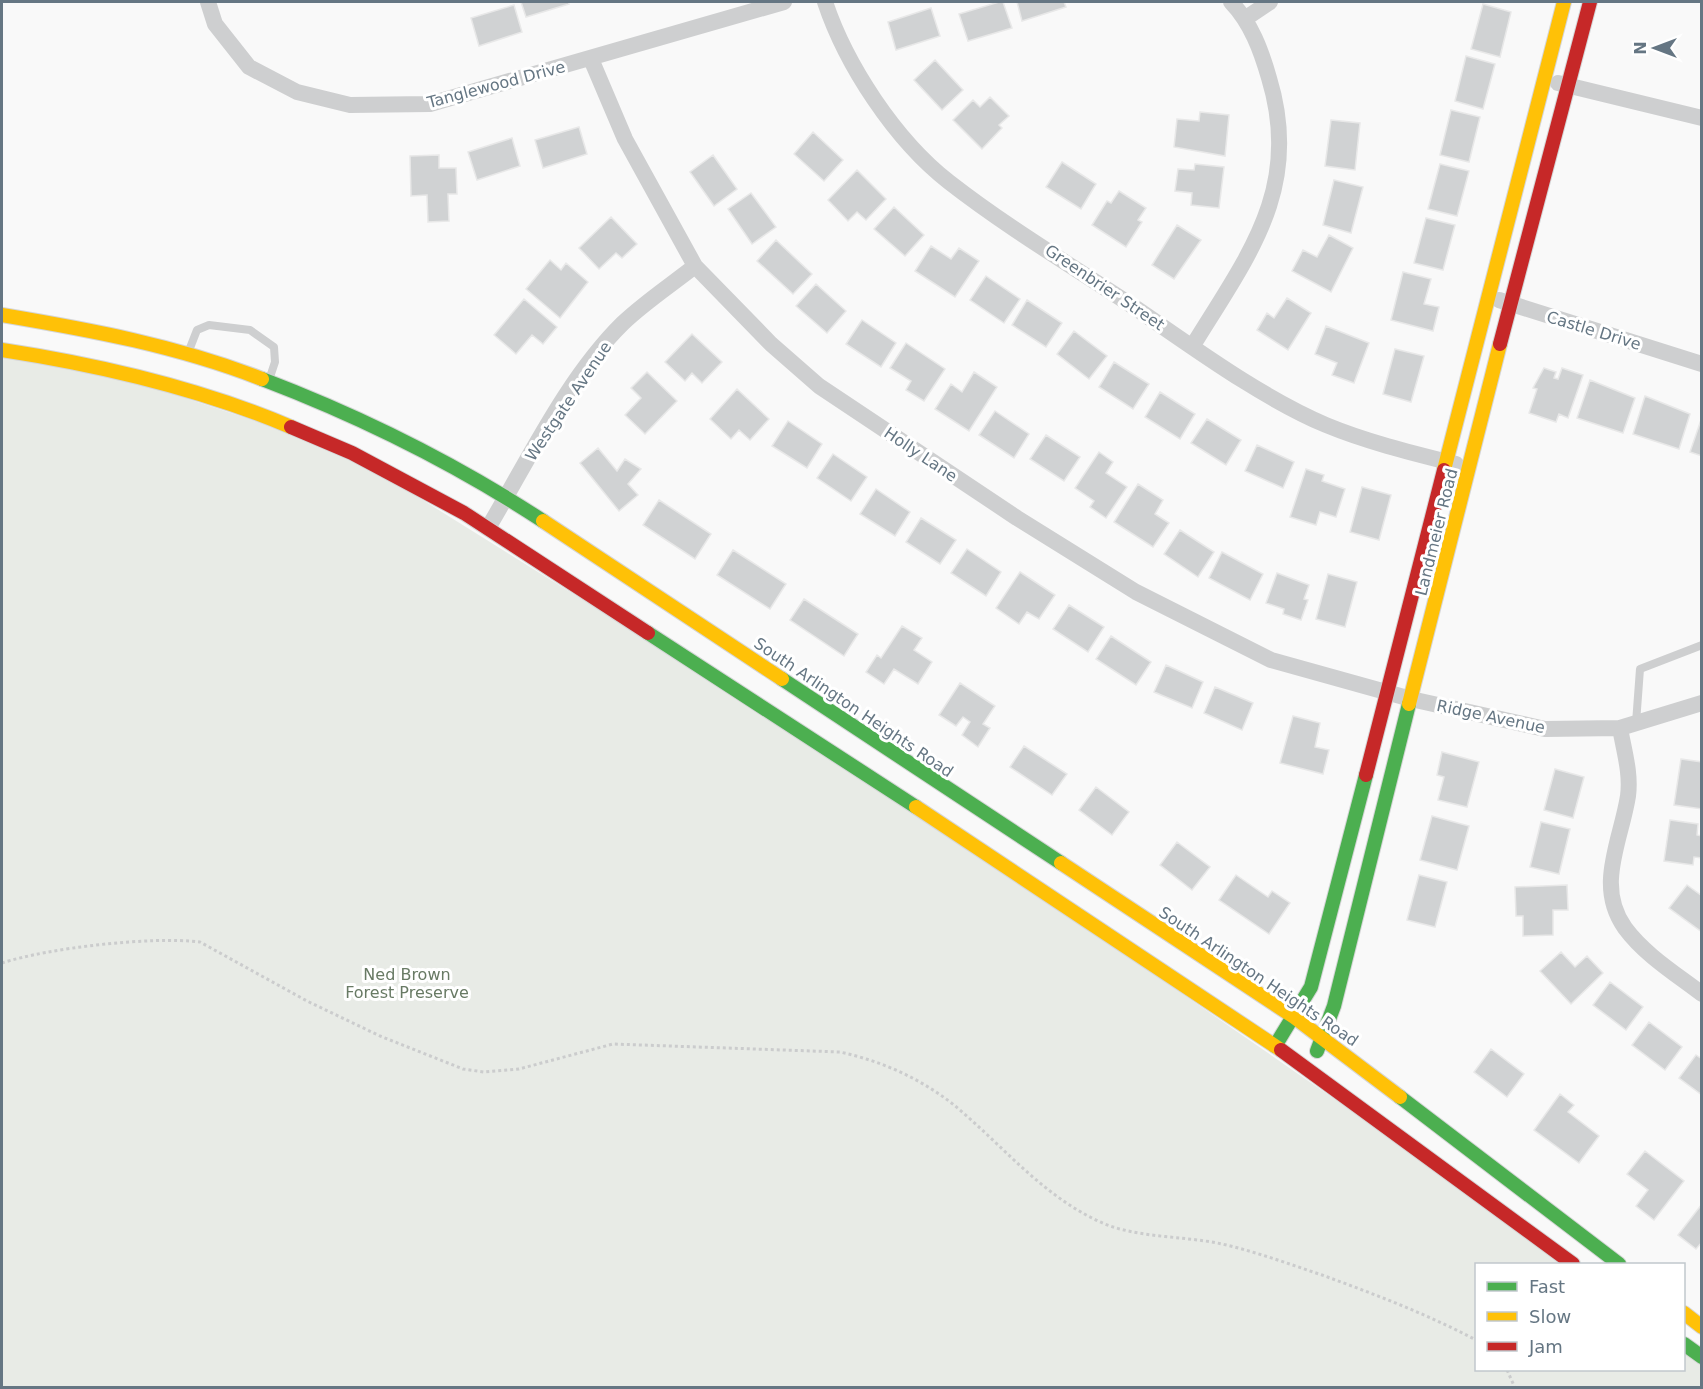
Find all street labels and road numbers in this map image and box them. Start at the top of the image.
street label: Tanglewood Drive [424,57,567,112]
street label: Greenbrier Street [1041,240,1168,334]
street label: Castle Drive [1544,307,1643,354]
street label: Westgate Avenue [521,338,615,465]
street label: Holly Lane [881,423,961,486]
street label: Landmeier Road [1411,466,1461,598]
street label: South Arlington Heights Road [751,634,957,781]
street label: Ridge Avenue [1435,696,1547,737]
street label: South Arlington Heights Road [1156,903,1362,1050]

